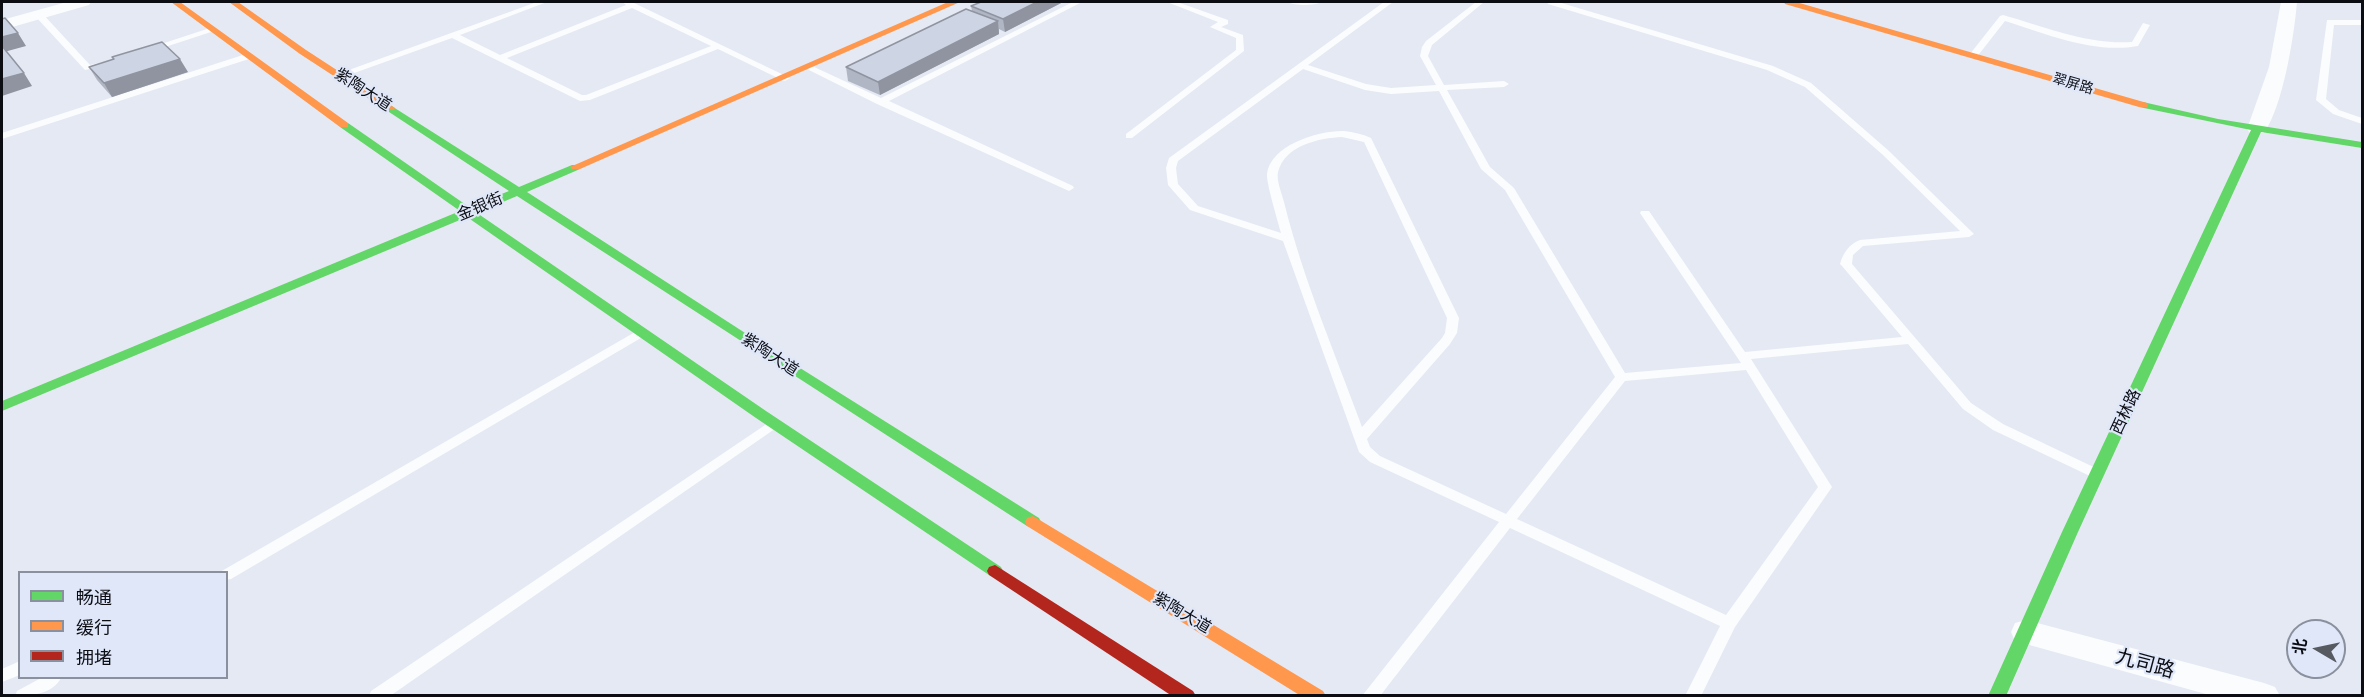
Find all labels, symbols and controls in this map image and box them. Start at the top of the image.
street label: 紫陶大道 [331,65,395,115]
street label: 翠屏路 [2050,70,2096,98]
street label: 金银街 [454,189,506,225]
street label: 紫陶大道 [738,330,802,380]
street label: 西林路 [2107,386,2145,438]
legend [18,571,228,679]
text: 畅通 [76,587,112,608]
street label: 紫陶大道 [1150,588,1214,638]
text: 缓行 [76,617,112,638]
north arrow [2286,619,2346,679]
text: 北 [2289,637,2310,656]
street label: 九司路 [2113,645,2177,683]
text: 拥堵 [76,647,112,668]

